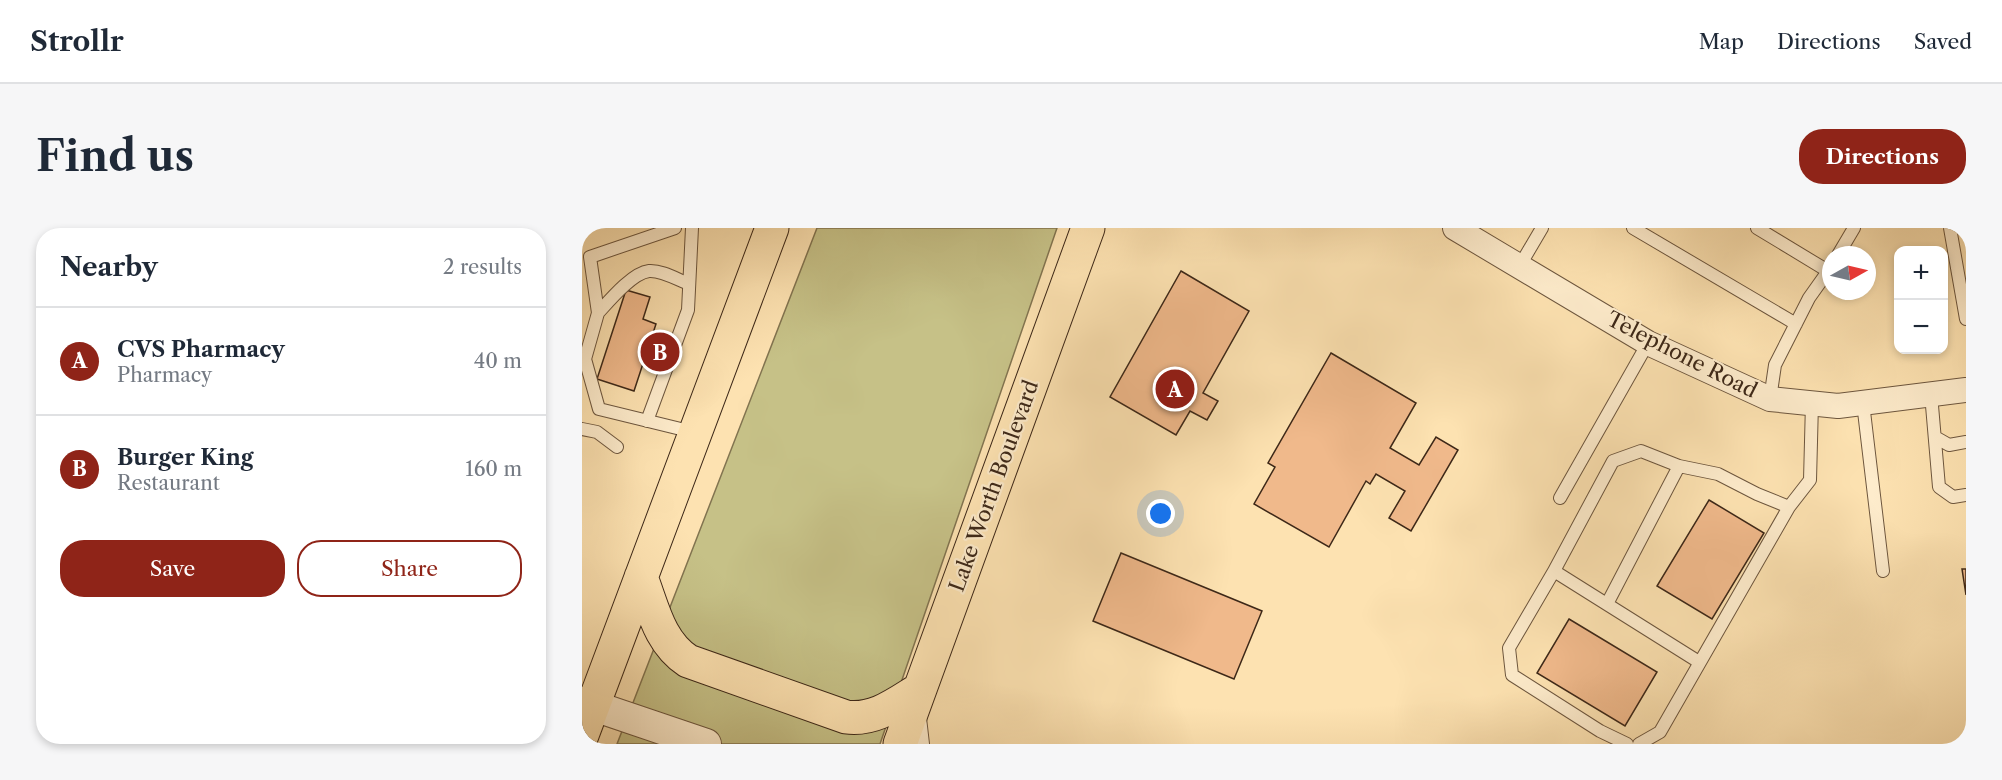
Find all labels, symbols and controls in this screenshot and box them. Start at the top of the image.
text: Strollr [30,24,124,58]
text: Map [1699,29,1744,54]
text: Directions [1777,29,1881,54]
text: Saved [1914,29,1972,54]
button: Directions [1799,129,1966,184]
text: Find us [36,130,194,182]
north arrow [1822,246,1876,300]
map controls [1894,246,1948,354]
button: + [1894,246,1948,300]
text: Nearby [60,251,158,283]
text: 2 results [443,255,522,279]
button: − [1894,300,1948,354]
street label: Telephone Road [1603,306,1762,403]
pin: B [640,330,680,374]
text: CVS Pharmacy [117,336,285,363]
text: A [72,349,87,373]
text: 40 m [474,349,522,373]
text: Pharmacy [117,363,212,387]
pin: A [1156,366,1194,412]
street label: Lake Worth Boulevard [944,377,1044,595]
text: Burger King [117,444,254,471]
text: B [72,457,87,481]
text: 160 m [465,457,522,481]
text: Restaurant [117,471,220,495]
your location [1146,499,1175,528]
button: Save [60,540,285,597]
button: Share [297,540,522,597]

